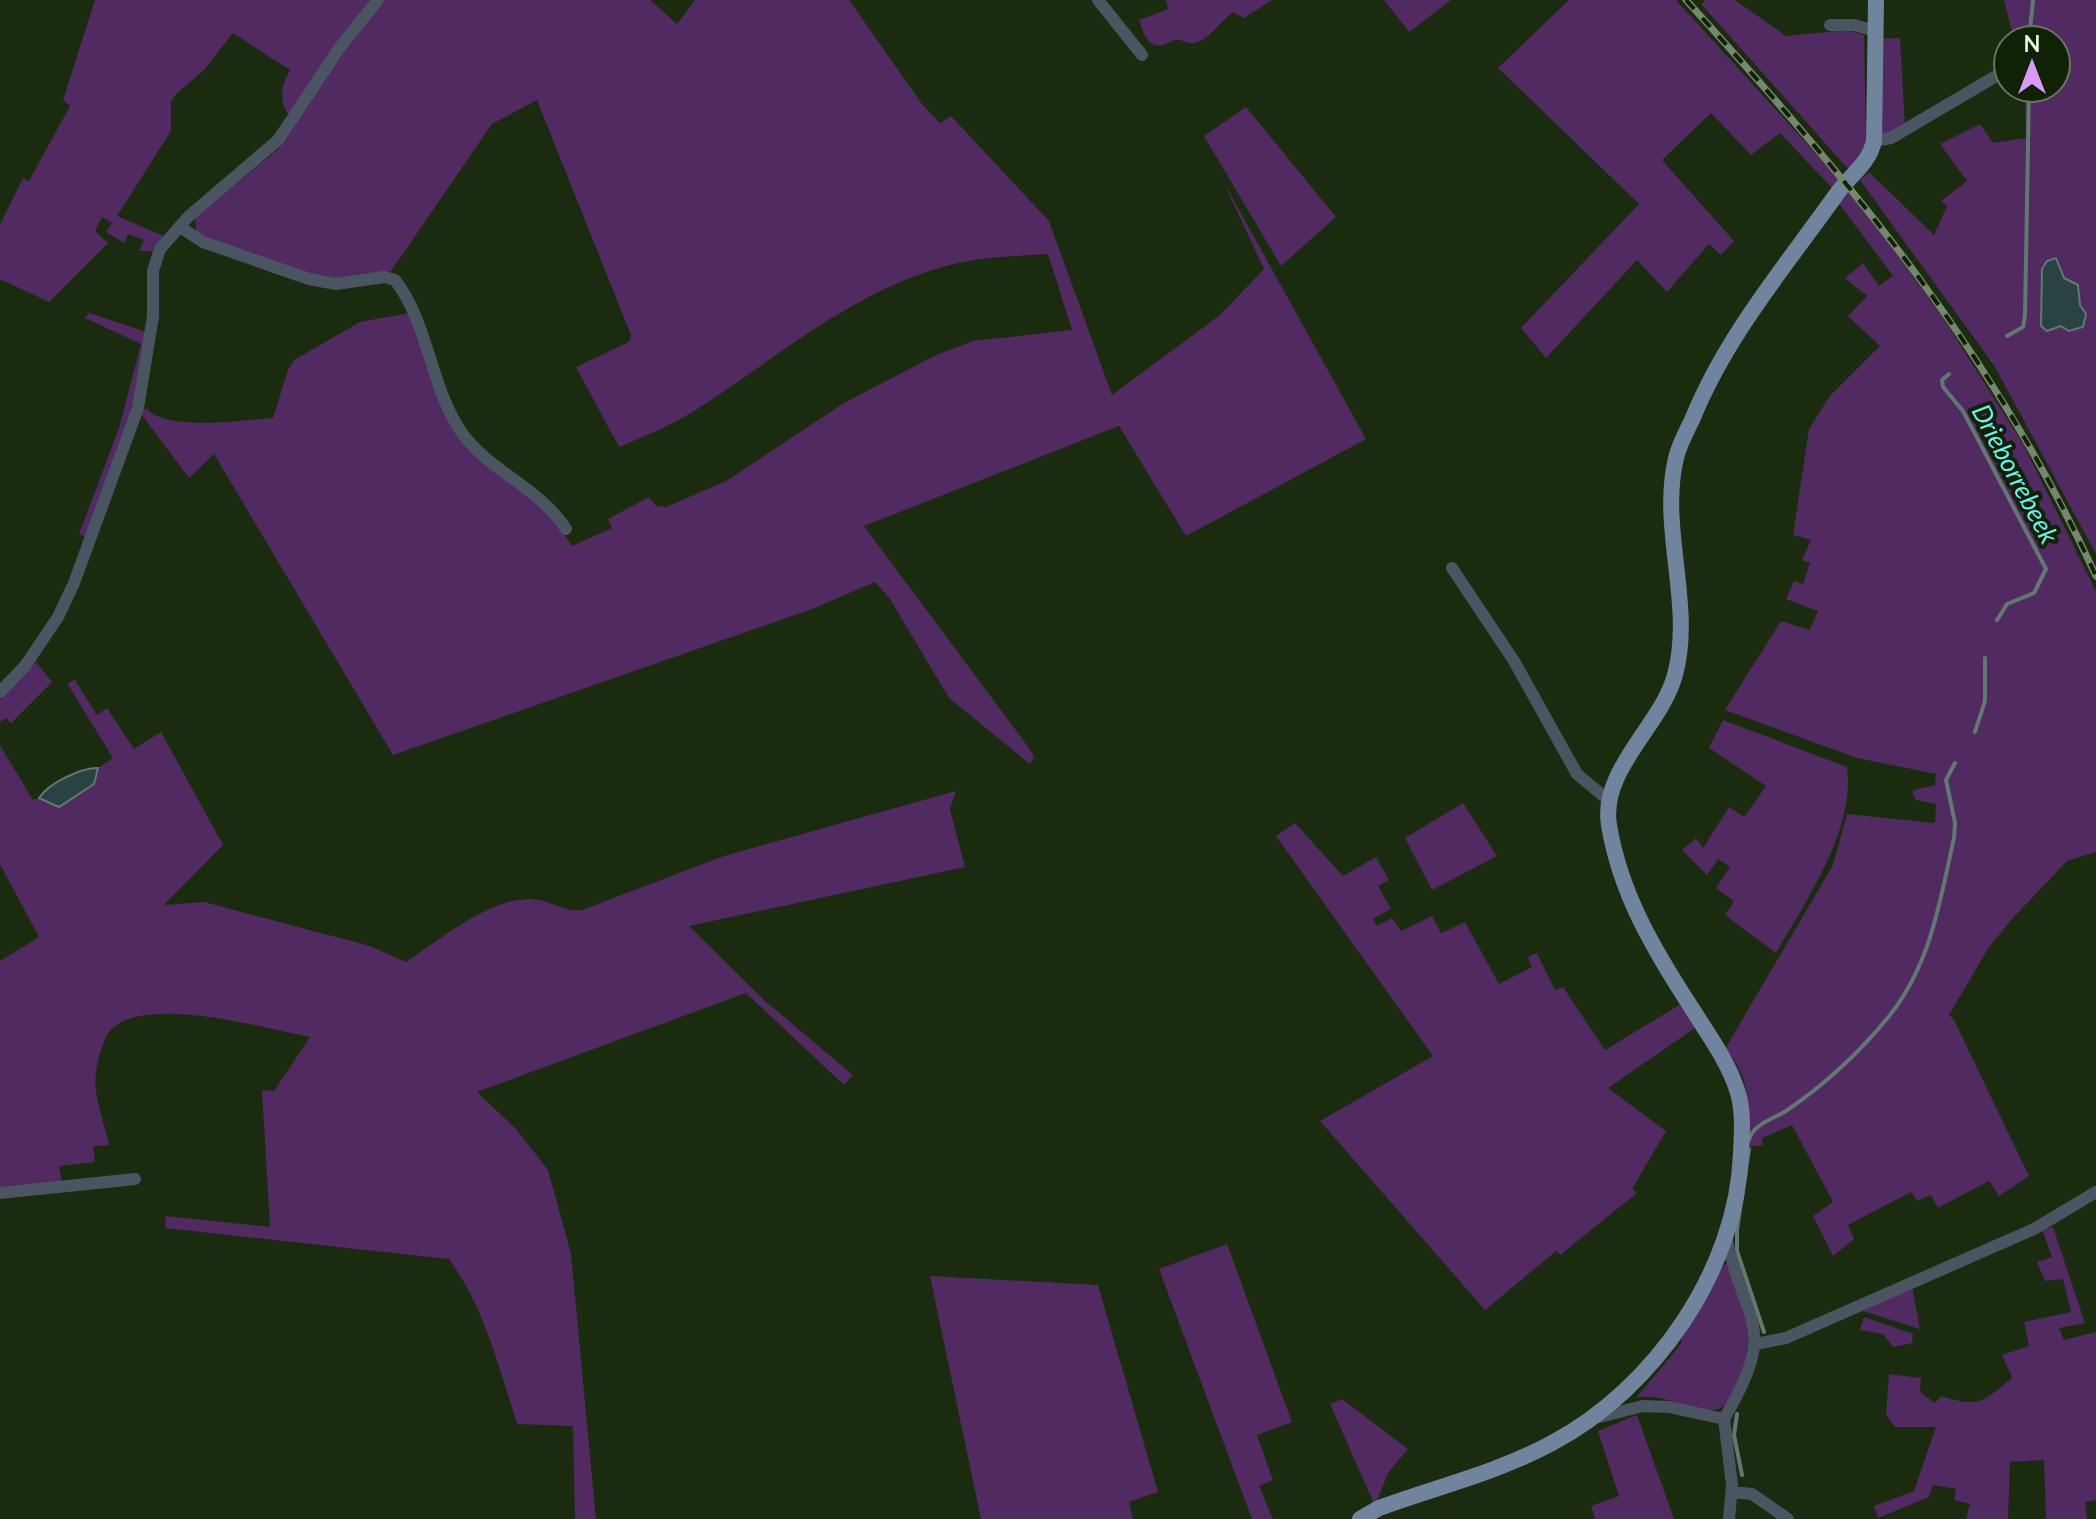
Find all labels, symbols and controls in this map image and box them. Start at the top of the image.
north arrow [1992,24,2072,104]
text: N [2024,30,2040,57]
water label: Drieborrebeek [1966,398,2066,549]

